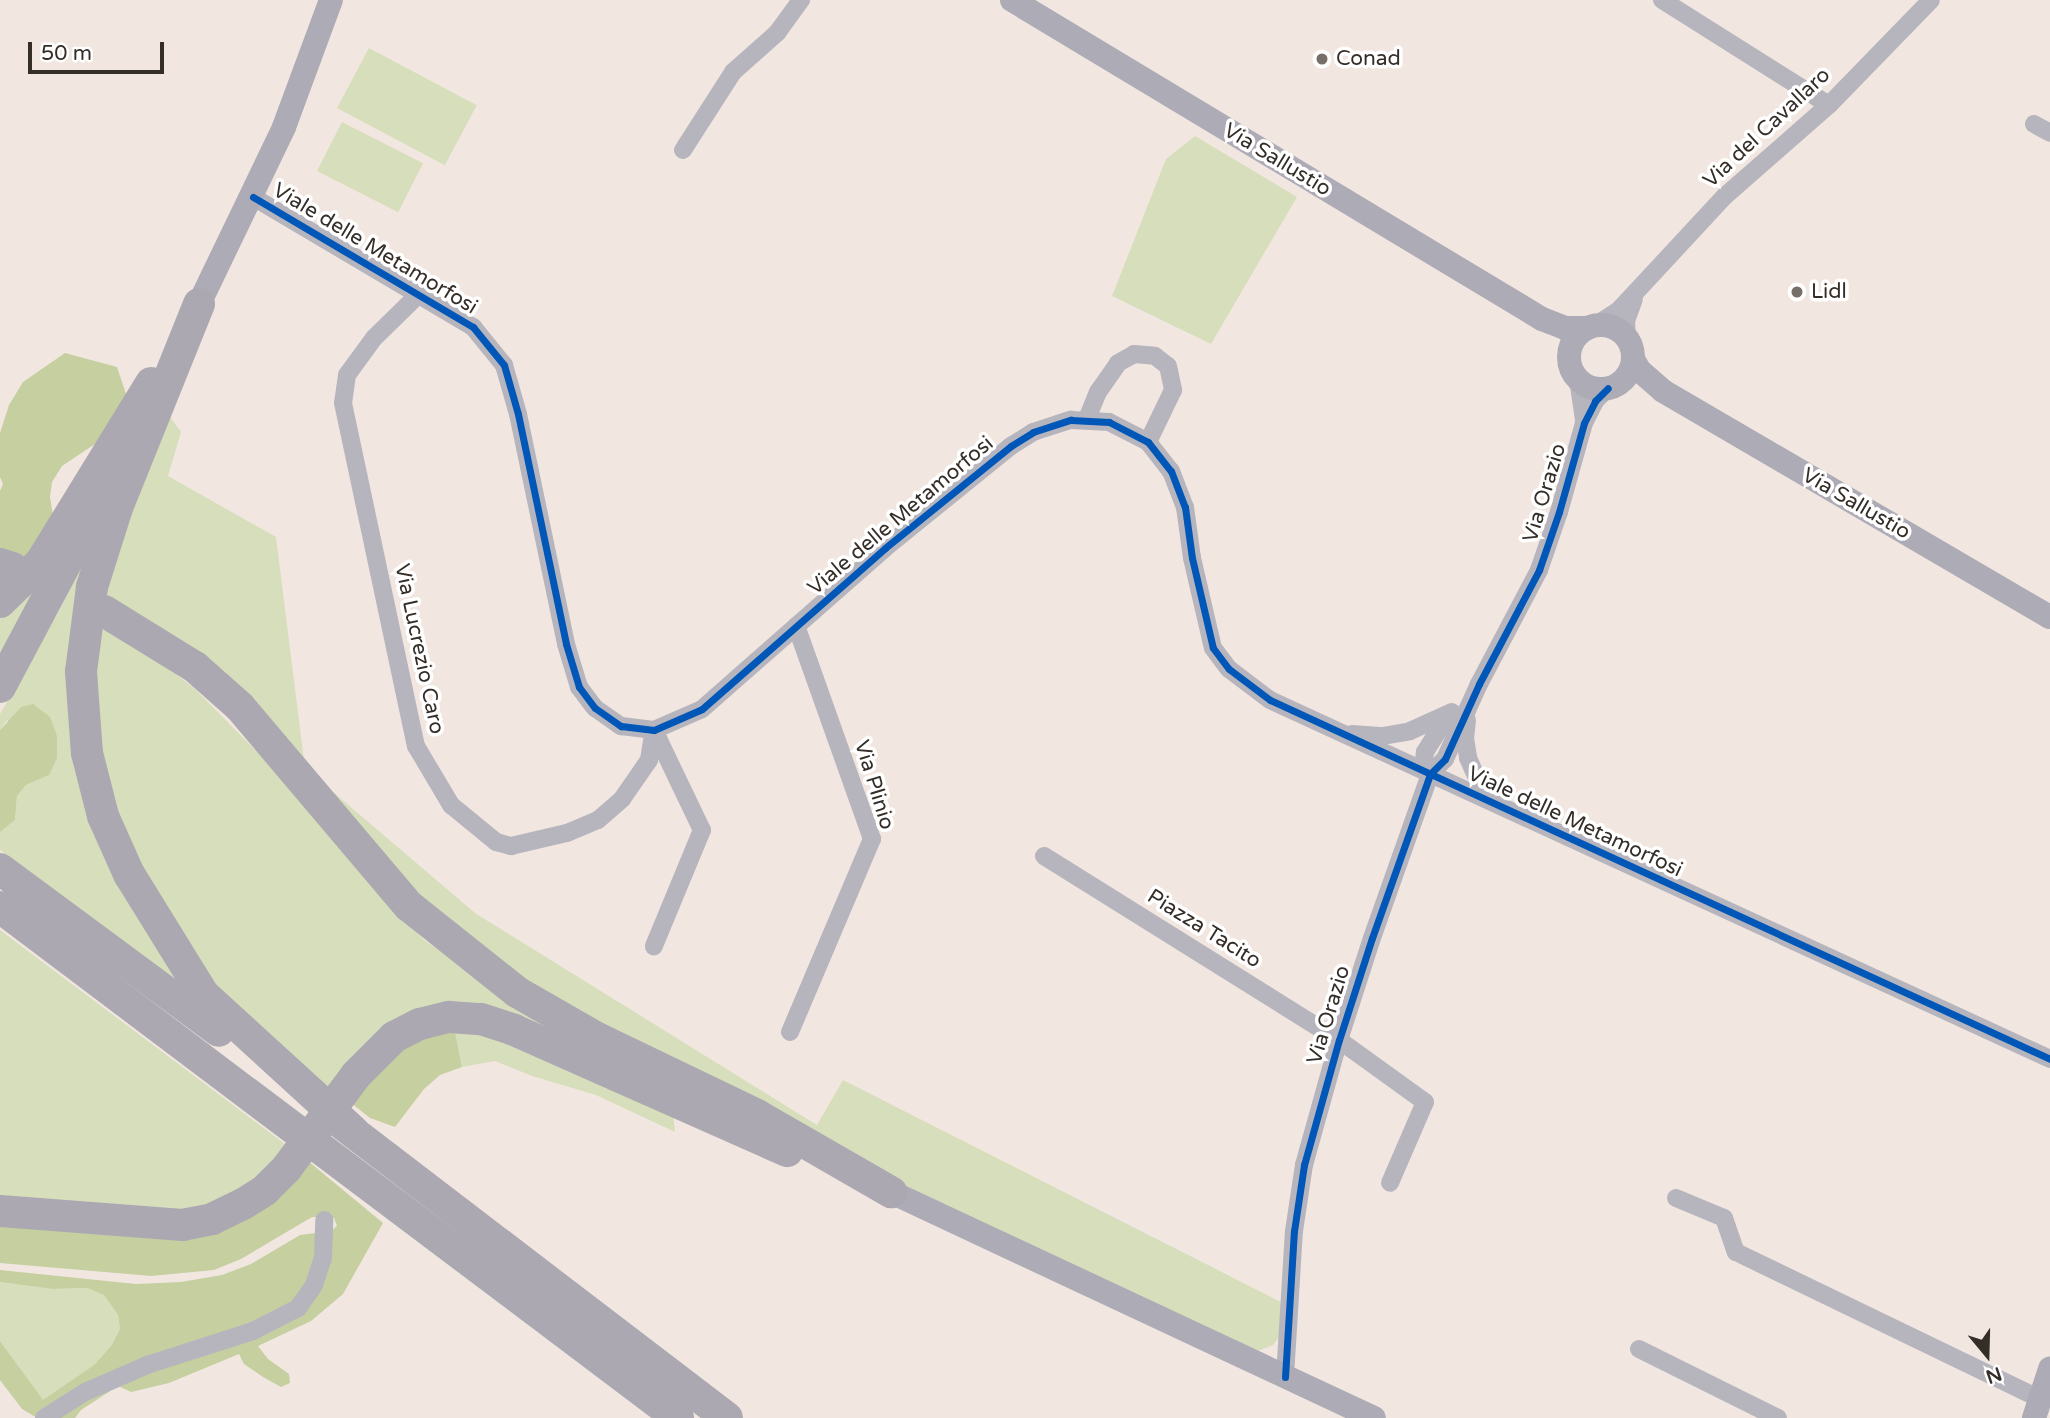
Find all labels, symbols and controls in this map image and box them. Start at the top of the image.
scale bar [32,28,168,72]
text: 50 m [41,41,92,66]
place label: Conad [1336,46,1401,72]
marker: Conad [1314,51,1330,67]
street label: Via del Cavallaro [1698,63,1836,193]
street label: Via Sallustio [1219,118,1335,202]
street label: Viale delle Metamorfosi [268,178,482,320]
place label: Lidl [1811,279,1847,305]
marker: Lidl [1789,284,1805,300]
street label: Viale delle Metamorfosi [803,431,999,601]
street label: Via Orazio [1518,441,1572,545]
street label: Via Sallustio [1797,463,1915,545]
street label: Via Lucrezio Caro [389,562,449,736]
street label: Via Plinio [848,737,900,833]
street label: Viale delle Metamorfosi [1464,761,1686,883]
street label: Piazza Tacito [1143,884,1265,974]
street label: Via Orazio [1302,963,1356,1067]
north arrow [1952,1320,2022,1390]
text: N [1983,1362,2005,1388]

